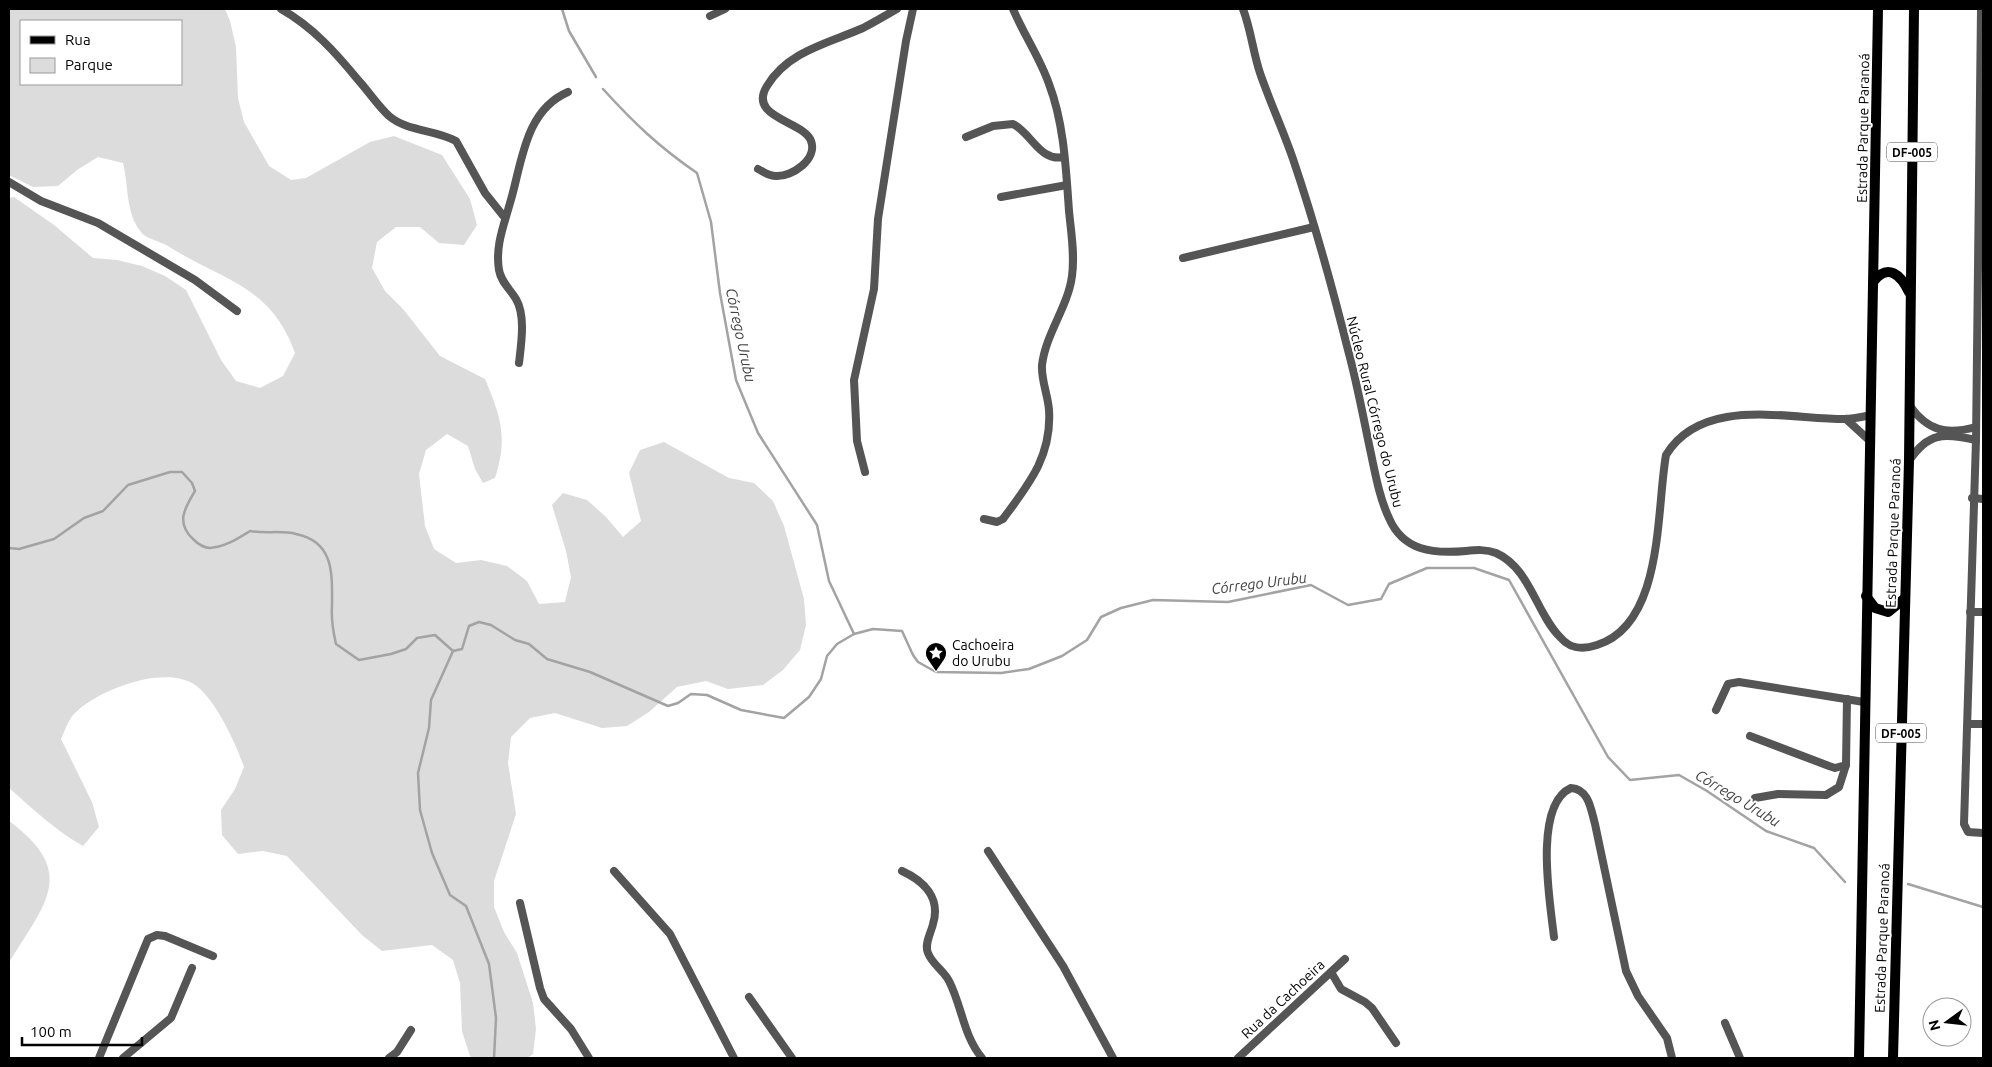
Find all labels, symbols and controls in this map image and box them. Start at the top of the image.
legend [20,20,182,85]
text: Rua [65,31,91,48]
street label: Estrada Parque Paranoá [1854,53,1872,203]
text: Parque [65,56,113,73]
road number: DF-005 [1887,142,1937,162]
water label: Córrego Urubu [723,286,759,384]
street label: Núcleo Rural Córrego do Urubu [1343,315,1407,509]
street label: Estrada Parque Paranoá [1882,458,1904,608]
water label: Córrego Urubu [1210,569,1308,597]
place label: Cachoeira do Urubu [952,637,1014,669]
place icon: Cachoeira do Urubu [924,641,948,672]
road number: DF-005 [1876,724,1926,742]
water label: Córrego Urubu [1693,766,1783,830]
street label: Estrada Parque Paranoá [1871,863,1893,1013]
street label: Rua da Cachoeira [1238,956,1328,1042]
north arrow [1922,997,1972,1047]
scale bar [22,1014,142,1046]
text: N [1925,1018,1944,1032]
text: 100 m [30,1023,72,1040]

